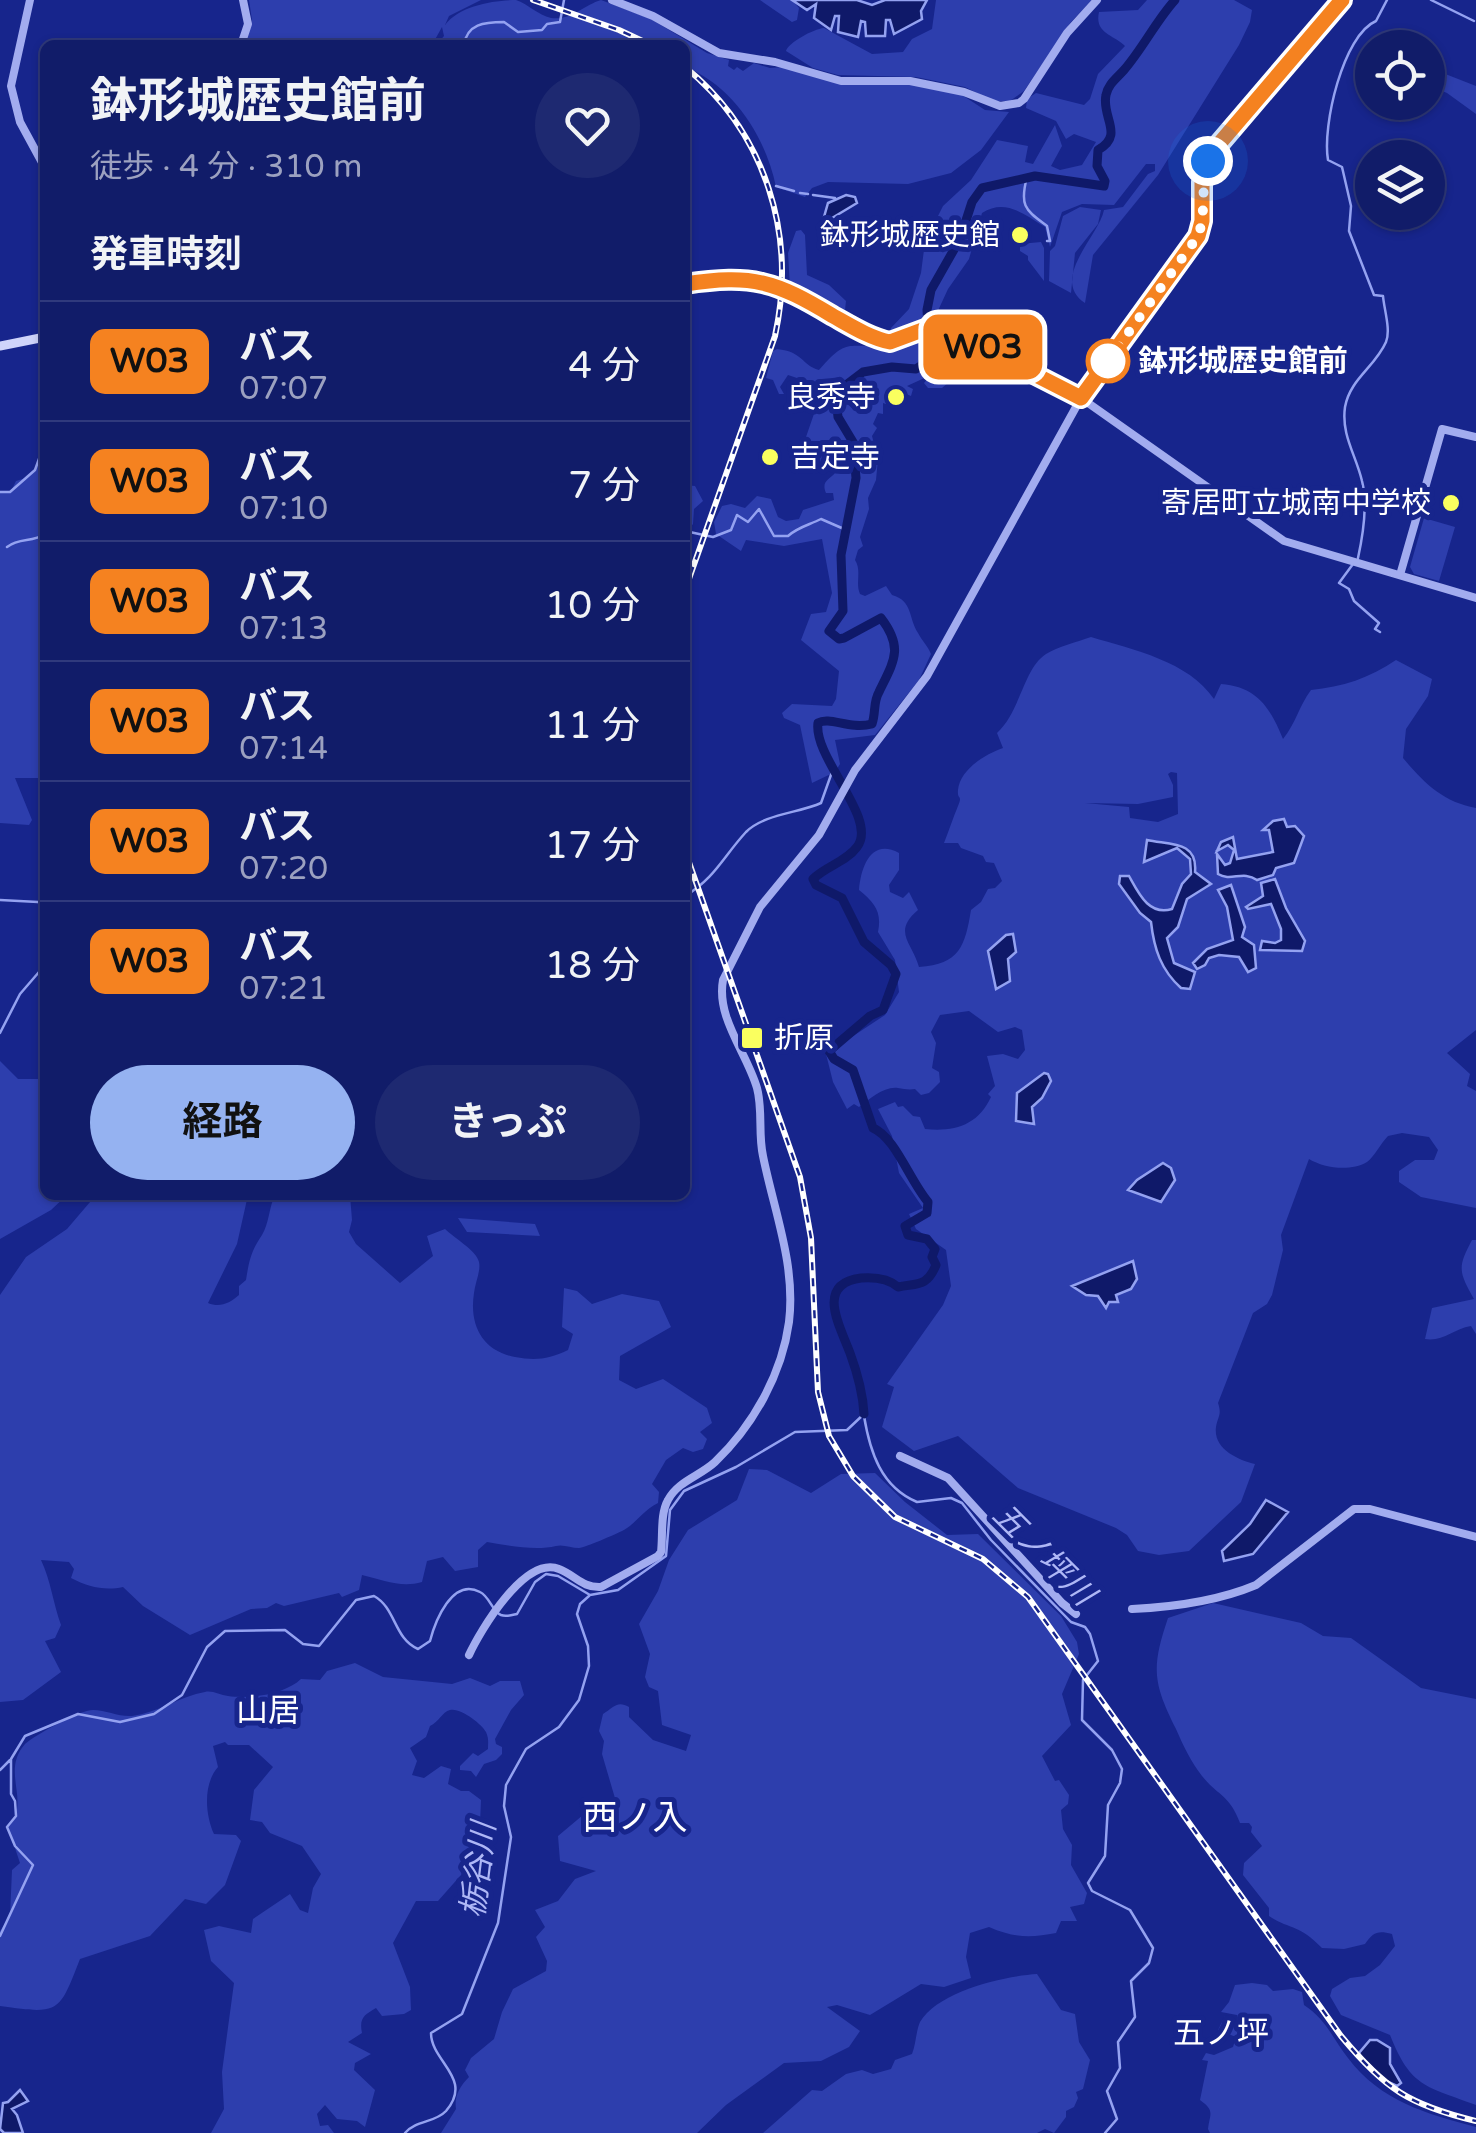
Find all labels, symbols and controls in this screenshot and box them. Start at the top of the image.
map controls [1355,30,1445,230]
button: locate [1355,30,1445,120]
text: 鉢形城歴史館前 [90,73,426,131]
button: heart [535,73,640,178]
your location [1183,136,1233,186]
button: layers [1355,140,1445,230]
text: 徒歩 · 4 分 · 310 m [90,148,362,186]
place label: 鉢形城歴史館 [820,217,1000,254]
marker: 鉢形城歴史館 [1009,224,1031,246]
text: 発車時刻 [90,232,242,278]
line badge: W03 [926,314,1040,380]
text: バス [239,324,315,370]
text: W03 [943,326,1023,368]
text: W03 [110,340,189,382]
marker: 鉢形城歴史館前 [1087,340,1129,382]
text: 4 分 [568,343,640,389]
place label: 鉢形城歴史館前 [1138,343,1348,380]
text: 07:07 [239,370,328,408]
place label: 良秀寺 [786,379,876,416]
marker: 良秀寺 [885,386,907,408]
place label: 吉定寺 [790,439,880,476]
text: バス [239,444,315,490]
marker: 吉定寺 [759,446,781,468]
text: W03 [110,460,189,502]
text: 7 分 [568,463,640,509]
place label: 寄居町立城南中学校 [1161,485,1431,522]
text: 07:10 [239,490,328,528]
marker: 寄居町立城南中学校 [1440,492,1462,514]
text: バス [239,564,315,610]
text: W03 [110,580,189,622]
text: 10 分 [544,583,640,629]
text: 07:13 [239,610,328,648]
text: バス [239,684,315,730]
text: W03 [110,700,189,742]
text: 11 分 [544,703,640,749]
text: 07:14 [239,730,328,768]
text: バス [239,804,315,850]
text: W03 [110,820,189,862]
text: 17 分 [544,823,640,869]
text: 07:20 [239,850,328,888]
text: バス [239,924,315,970]
text: W03 [110,940,189,982]
text: 18 分 [544,943,640,989]
text: 07:21 [239,970,328,1008]
place label: 折原 [774,1020,834,1057]
marker: 折原 [739,1025,765,1051]
button: 経路 [90,1065,355,1180]
button: きっぷ [375,1065,640,1180]
water label: 五ノ坪川 [985,1496,1104,1616]
district label: 山居 [236,1692,300,1730]
district label: 西ノ入 [582,1797,688,1839]
water label: 栃谷川 [454,1817,504,1920]
district label: 五ノ坪 [1173,2015,1269,2053]

